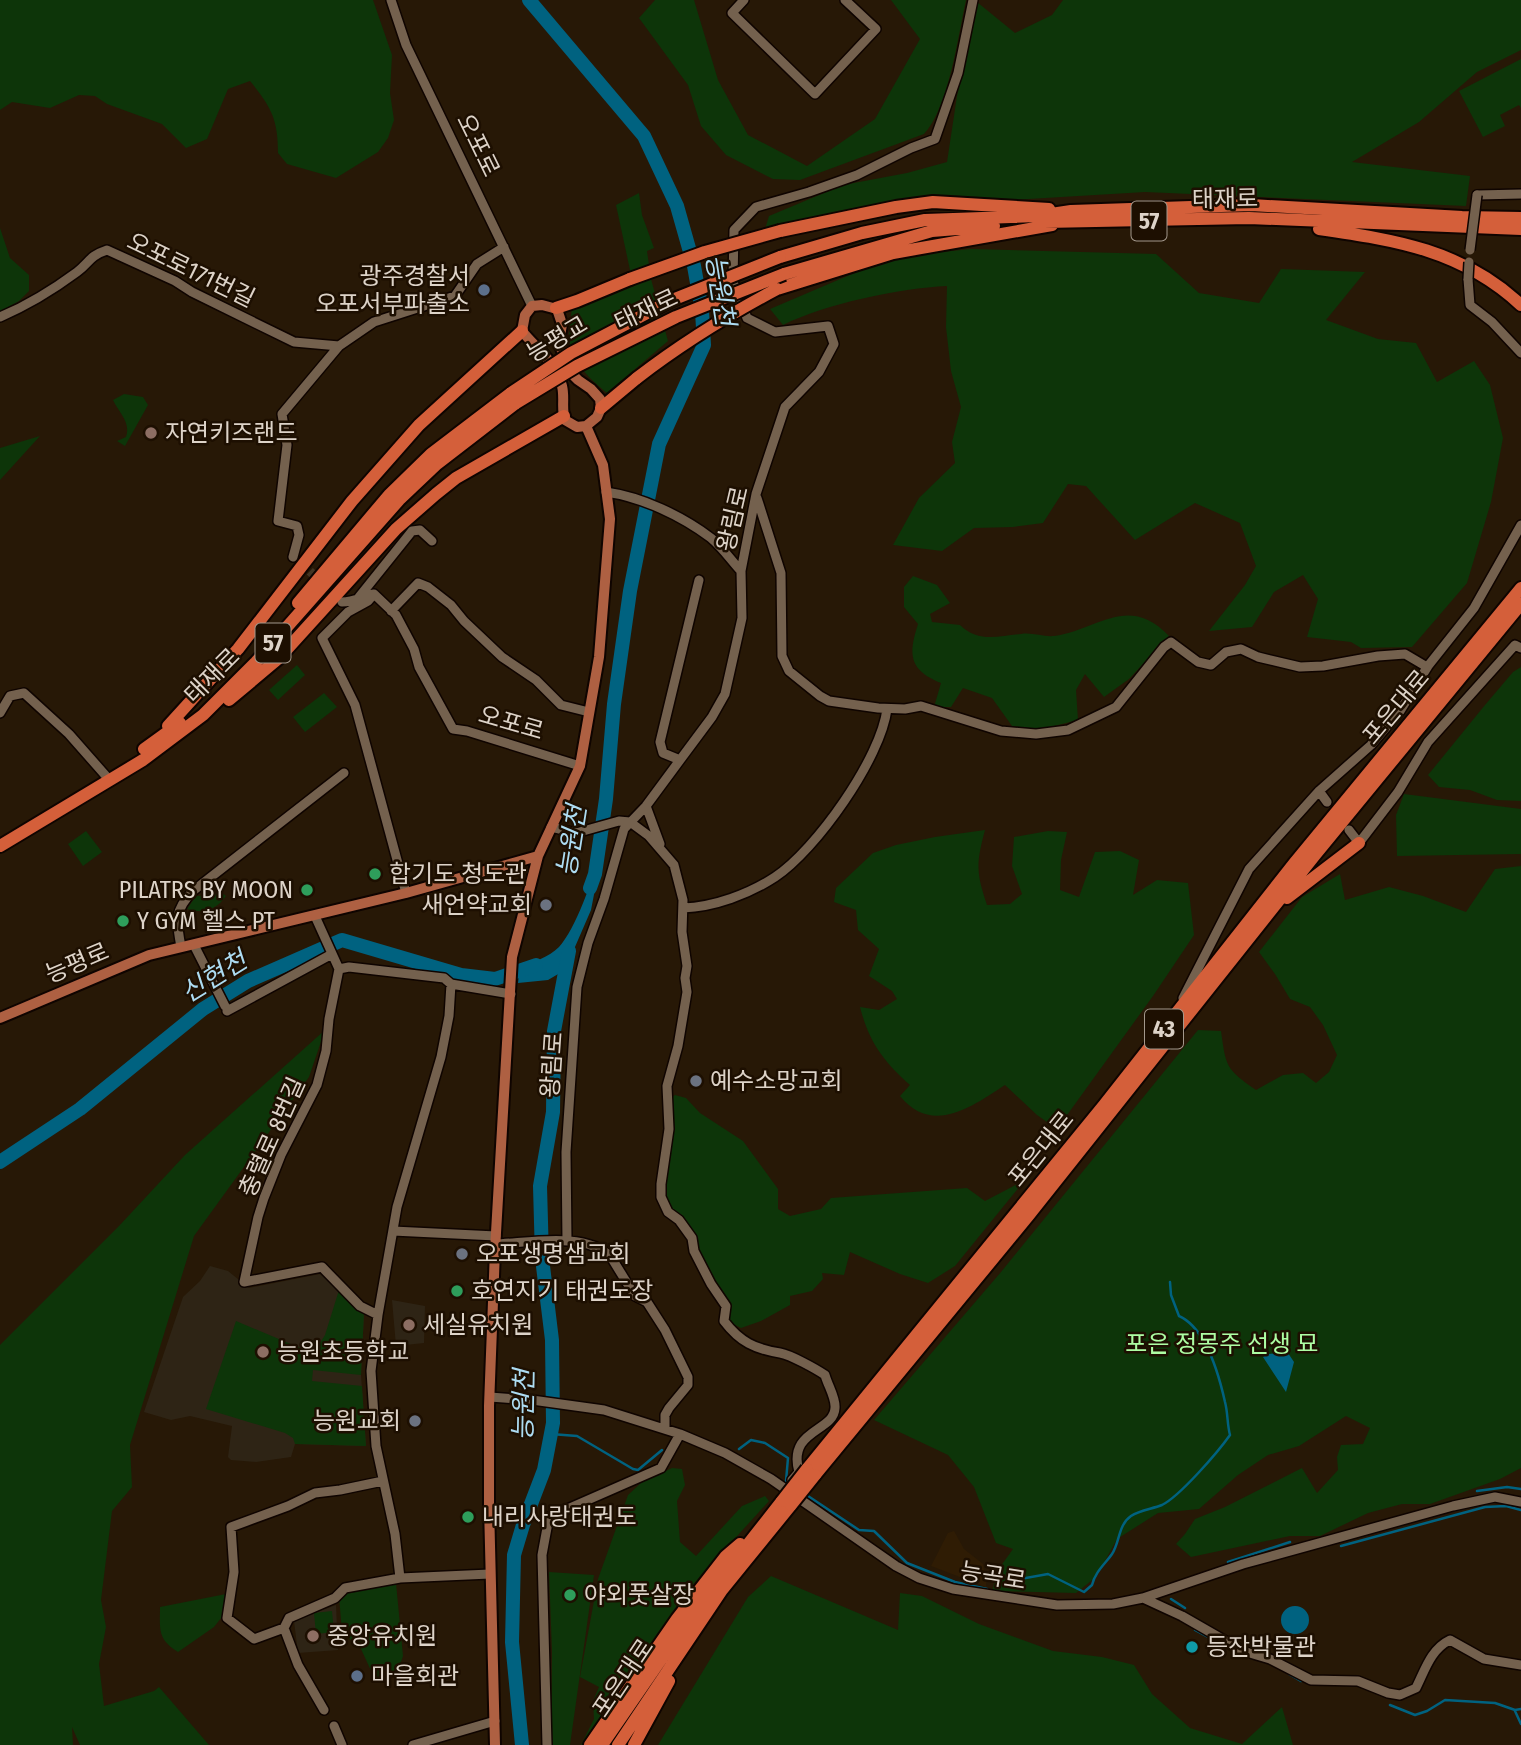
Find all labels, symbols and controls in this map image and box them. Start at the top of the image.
street label: 오포로 [451,109,505,181]
street label: 태재로 [1192,184,1258,214]
road number: 57 [1132,202,1166,241]
street label: 오포로171번길 [123,227,259,313]
water label: 능원천 [699,252,741,331]
place label: 광주경찰서 오포서부파출소 [315,262,470,318]
marker: 광주경찰서 오포서부파출소 [476,282,492,298]
street label: 태재로 [610,283,682,337]
street label: 능평교 [521,310,593,368]
place label: 자연키즈랜드 [165,419,297,447]
marker: 자연키즈랜드 [143,425,159,441]
street label: 왕림로 [712,484,754,554]
road number: 57 [256,624,290,663]
street label: 태재로 [179,643,245,709]
street label: 포은대로 [1357,664,1435,750]
street label: 오포로 [475,700,547,746]
water label: 능원천 [551,800,593,879]
place label: 합기도 청도관 [389,860,527,888]
marker: 합기도 청도관 [367,866,383,882]
place label: PILATRS BY MOON [119,876,293,904]
marker: PILATRS BY MOON [299,882,315,898]
place label: 새언약교회 [422,891,532,919]
marker: 새언약교회 [538,897,554,913]
place label: Y GYM 헬스 PT [137,907,275,935]
marker: Y GYM 헬스 PT [115,913,131,929]
street label: 능평로 [41,937,113,989]
water label: 신현천 [175,943,255,1009]
road number: 43 [1145,1010,1183,1048]
street label: 왕림로 [536,1031,568,1099]
place label: 예수소망교회 [710,1067,842,1095]
street label: 충렬로 8번길 [233,1073,311,1201]
marker: 예수소망교회 [688,1073,704,1089]
street label: 포은대로 [1002,1106,1080,1192]
place label: 오포생명샘교회 [476,1240,631,1268]
marker: 오포생명샘교회 [454,1246,470,1262]
place label: 호연지기 태권도장 [471,1277,653,1305]
marker: 호연지기 태권도장 [449,1283,465,1299]
place label: 세실유치원 [423,1311,533,1339]
marker: 세실유치원 [401,1317,417,1333]
park label: 포은 정몽주 선생 묘 [1125,1330,1319,1358]
place label: 능원초등학교 [277,1338,409,1366]
marker: 능원초등학교 [255,1344,271,1360]
water label: 능원천 [508,1366,540,1441]
place label: 능원교회 [313,1407,401,1435]
marker: 능원교회 [407,1413,423,1429]
place label: 내리사랑태권도 [482,1503,637,1531]
marker: 내리사랑태권도 [460,1509,476,1525]
street label: 능곡로 [958,1557,1028,1595]
place label: 야외풋살장 [584,1581,694,1609]
marker: 야외풋살장 [562,1587,578,1603]
place label: 중앙유치원 [327,1622,437,1650]
marker: 중앙유치원 [305,1628,321,1644]
place label: 등잔박물관 [1206,1633,1316,1661]
street label: 포은대로 [587,1634,659,1722]
marker: 등잔박물관 [1184,1639,1200,1655]
place label: 마을회관 [371,1662,459,1690]
marker: 마을회관 [349,1668,365,1684]

